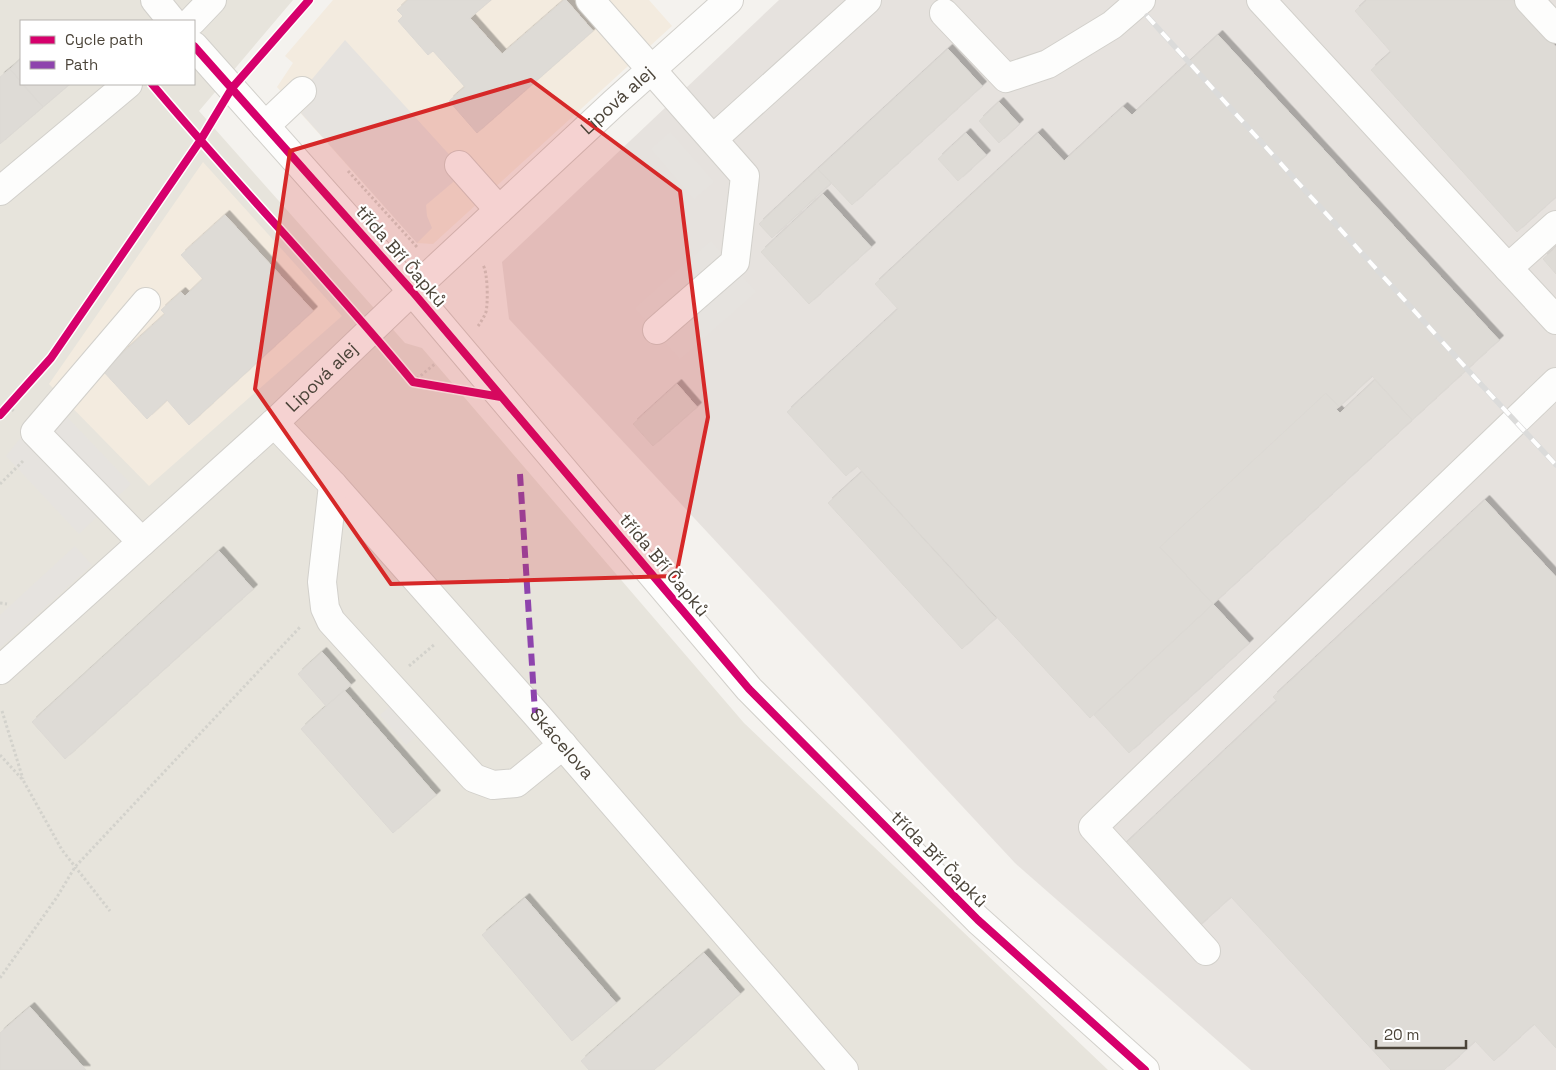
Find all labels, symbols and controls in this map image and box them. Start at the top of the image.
legend [20,20,195,85]
text: Cycle path [65,30,143,49]
text: Path [65,55,98,74]
street label: Lipová alej [576,61,658,139]
street label: třída Bří Čapků [351,200,452,312]
street label: Lipová alej [281,337,362,417]
street label: třída Bří Čapků [614,508,714,621]
street label: Skácelova [525,703,599,784]
street label: třída Bří Čapků [886,805,993,912]
scale bar [1376,1018,1466,1050]
text: 20 m [1384,1025,1419,1044]

